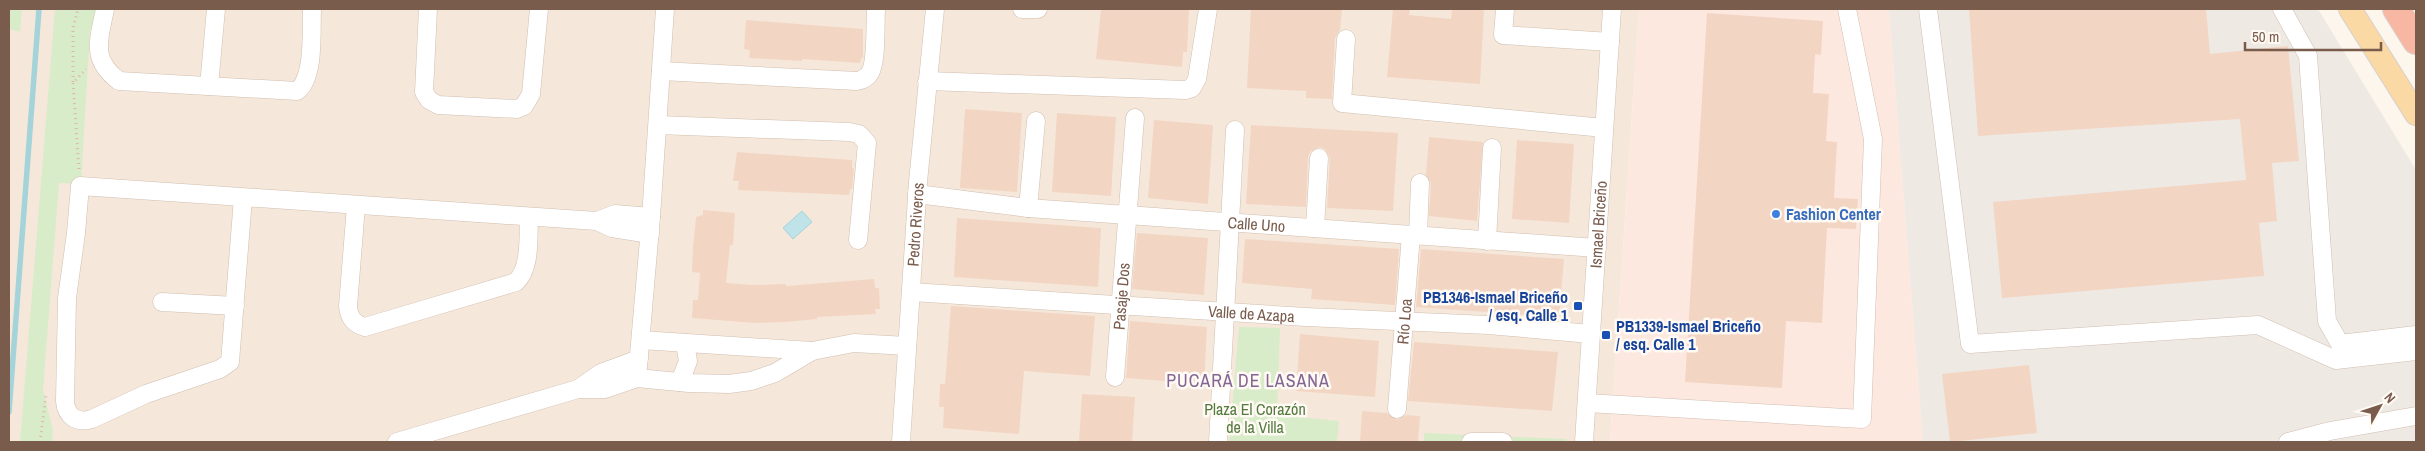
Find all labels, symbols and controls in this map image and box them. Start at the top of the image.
scale bar [2245,20,2381,52]
text: 50 m [2252,26,2279,47]
street label: Ismael Briceño [1584,180,1612,269]
street label: Pedro Riveros [902,182,929,267]
place label: Fashion Center [1786,203,1882,225]
marker: Fashion Center [1770,208,1782,220]
street label: Calle Uno [1227,211,1286,237]
street label: Pasaje Dos [1108,262,1135,331]
place label: PB1346-Ismael Briceño / esq. Calle 1 [1423,286,1569,326]
street label: Río Loa [1391,297,1417,345]
street label: Valle de Azapa [1207,300,1296,327]
marker: PB1346-Ismael Briceño / esq. Calle 1 [1572,300,1584,312]
place label: PB1339-Ismael Briceño / esq. Calle 1 [1616,315,1761,355]
marker: PB1339-Ismael Briceño / esq. Calle 1 [1600,329,1612,341]
district label: PUCARÁ DE LASANA [1166,368,1330,393]
north arrow [2355,381,2405,431]
text: N [2380,389,2400,407]
park label: Plaza El Corazón de la Villa [1204,398,1306,438]

